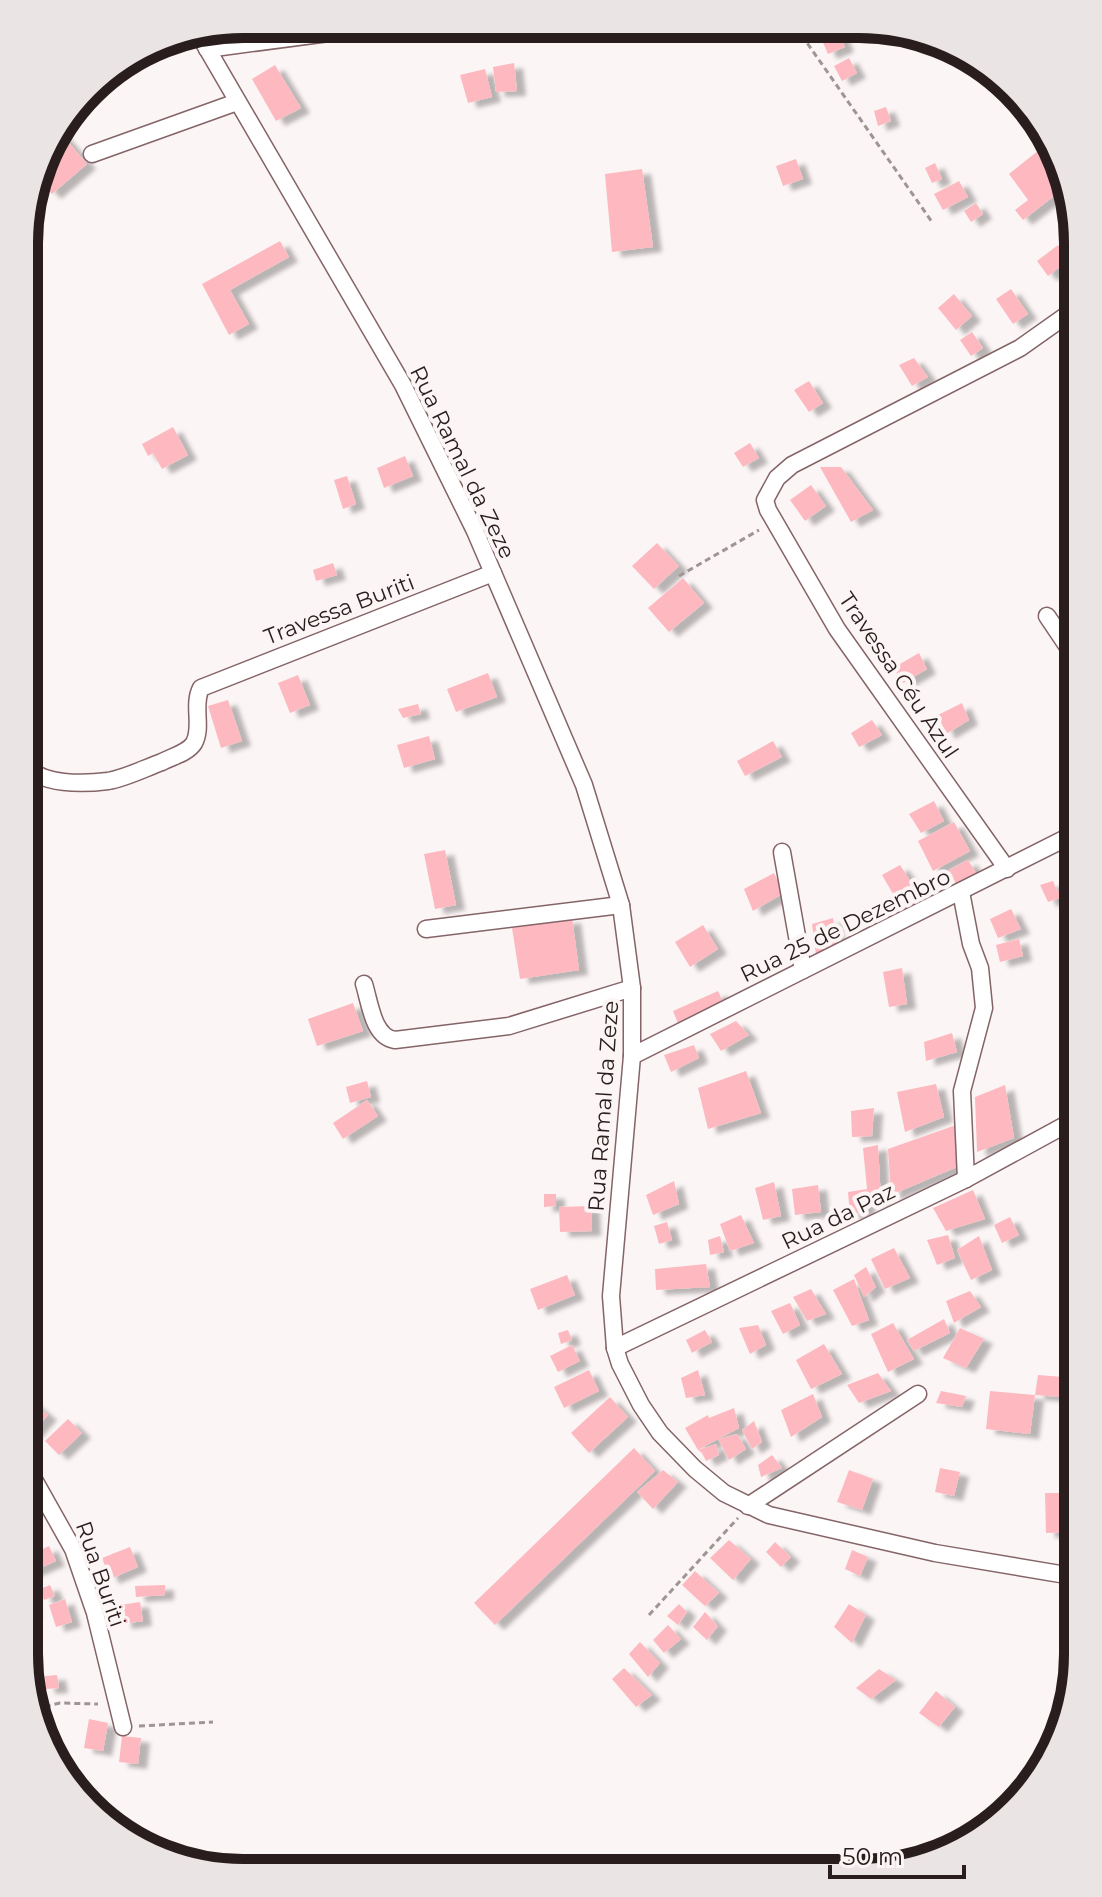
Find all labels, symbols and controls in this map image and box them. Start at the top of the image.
street label: Rua Ramal da Zeze [404,361,521,563]
street label: Travessa Buriti [260,568,418,651]
street label: Travessa Céu Azul [833,587,964,764]
street label: Rua 25 de Dezembro [736,863,955,988]
street label: Rua Ramal da Zeze [583,1000,624,1212]
street label: Rua da Paz [777,1177,899,1255]
street label: Rua Buriti [70,1518,131,1631]
scale bar [830,1829,964,1879]
text: 50 m [842,1842,903,1871]

